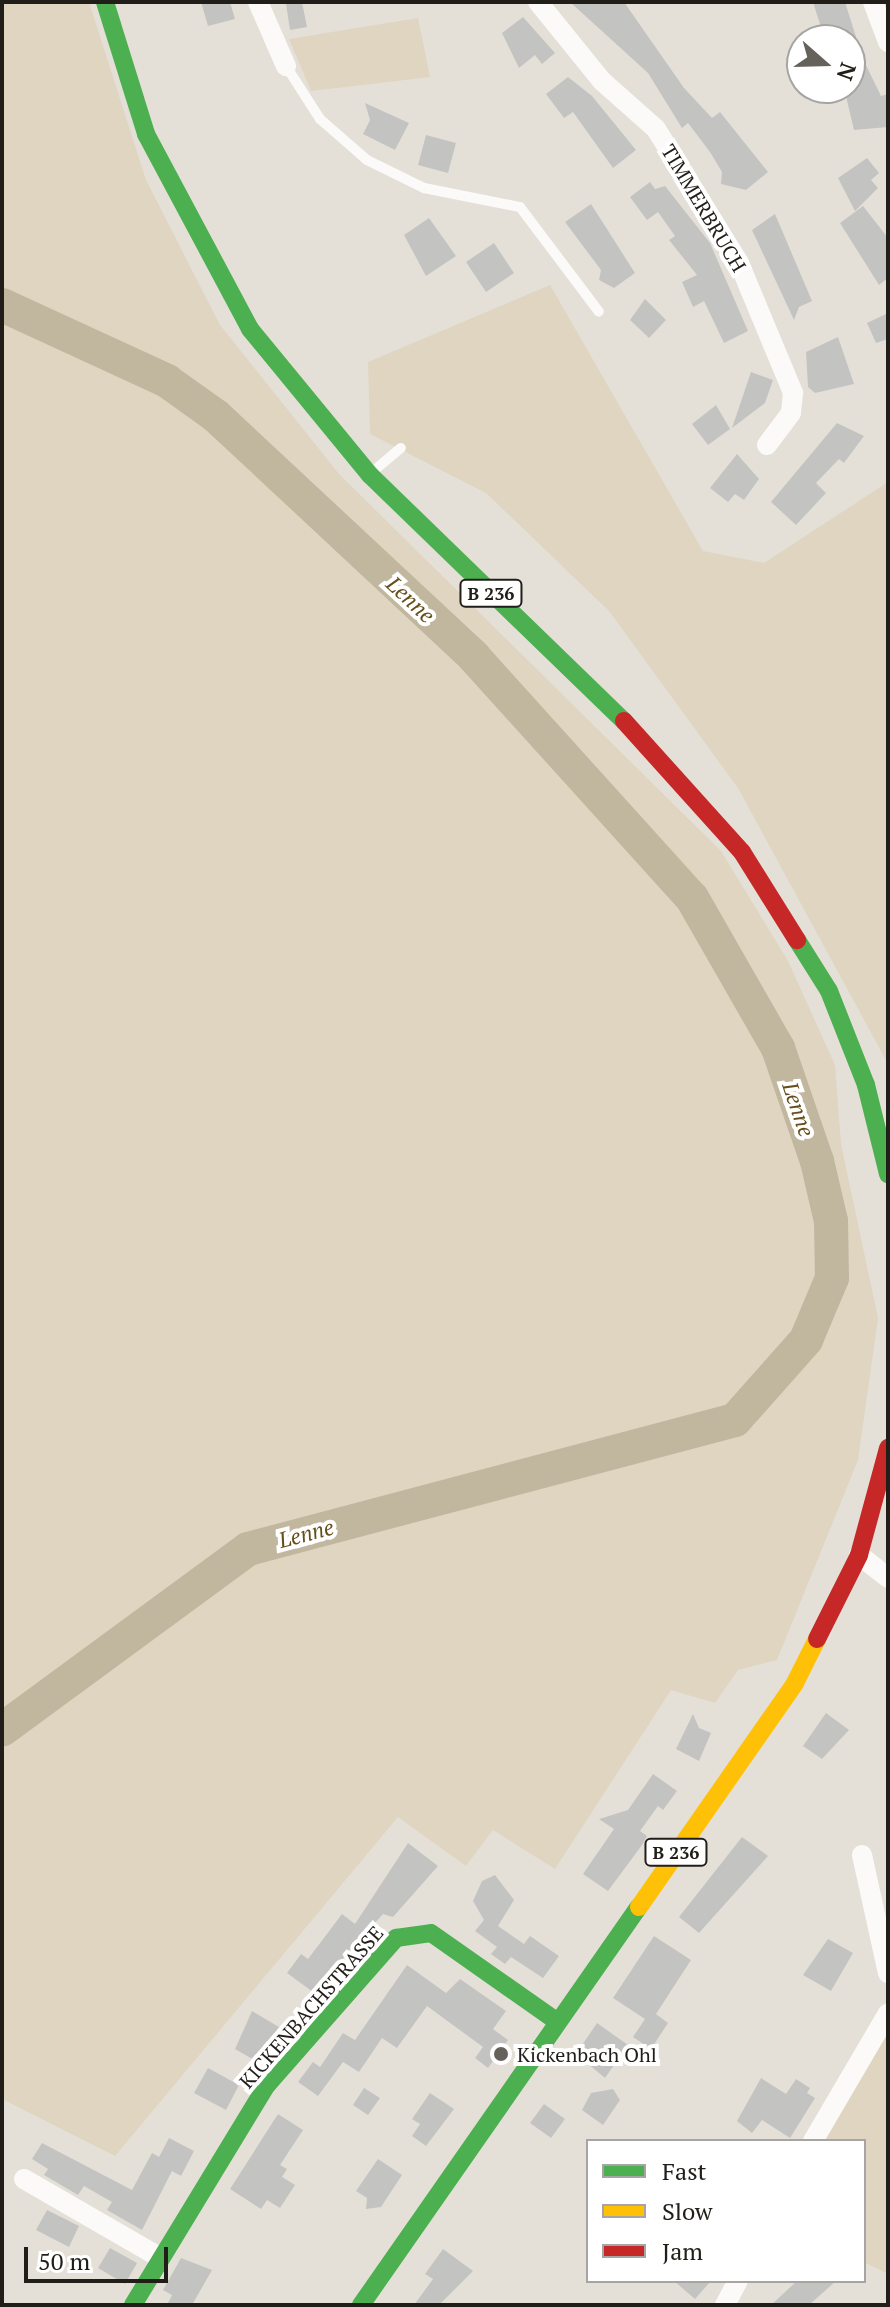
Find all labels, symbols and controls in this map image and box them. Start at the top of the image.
north arrow [786,24,866,104]
text: N [831,59,864,84]
street label: TIMMERBRUCH [657,140,751,276]
water label: Lenne [381,570,441,628]
road number: B 236 [459,579,523,607]
water label: Lenne [777,1078,821,1140]
water label: Lenne [275,1513,337,1553]
road number: B 236 [644,1838,708,1866]
street label: KICKENBACHSTRASSE [234,1921,388,2093]
place label: Kickenbach Ohl [517,2042,657,2066]
marker: Kickenbach Ohl [492,2045,510,2063]
legend [586,2139,866,2283]
text: Fast [662,2155,706,2187]
text: Slow [662,2195,713,2227]
scale bar [28,2231,172,2281]
text: Jam [662,2235,703,2267]
text: 50 m [38,2245,90,2277]

